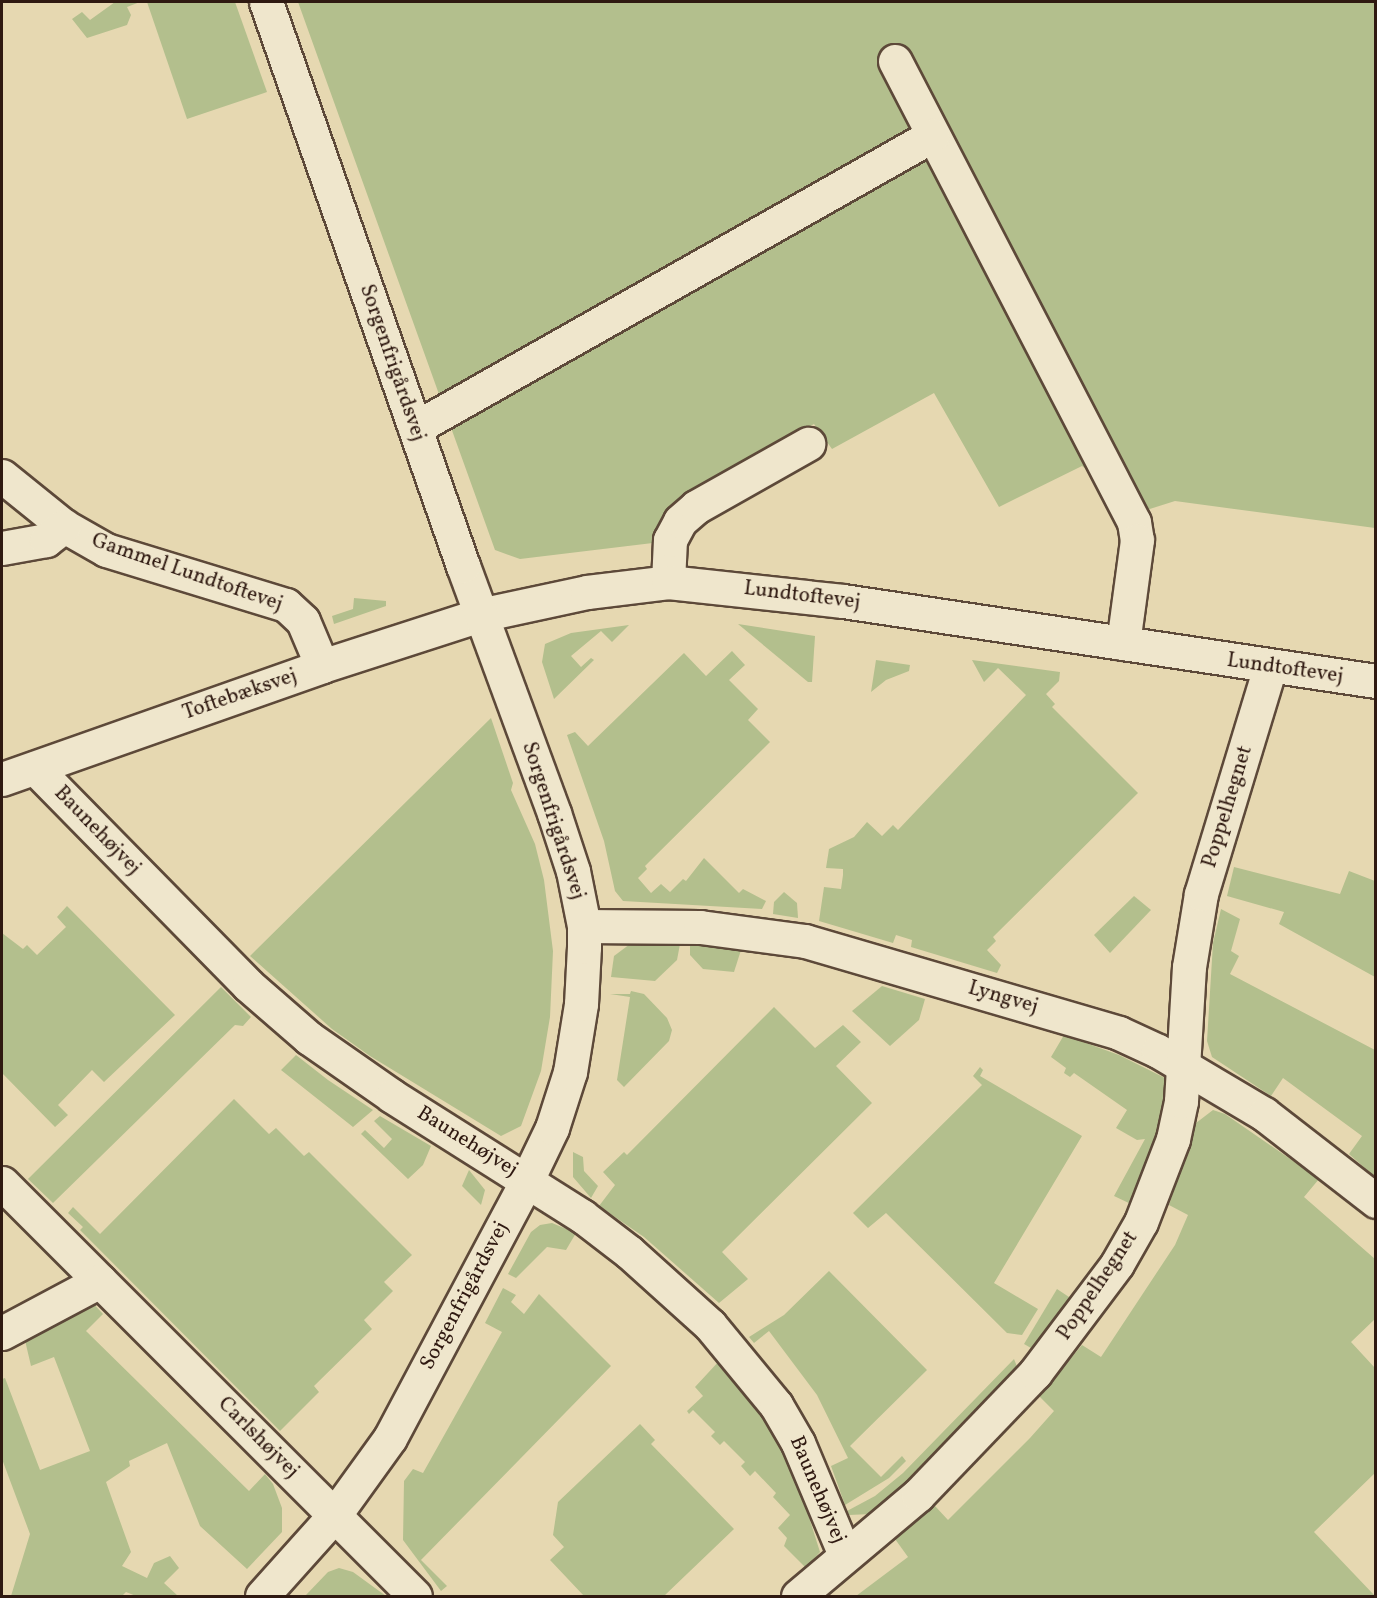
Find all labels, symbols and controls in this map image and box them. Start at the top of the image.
street label: Sorgenfrigårdsvej [353,281,431,445]
street label: Gammel Lundtoftevej [88,528,286,618]
street label: Lundtoftevej [742,576,862,616]
street label: Lundtoftevej [1225,648,1345,690]
street label: Toftebæksvej [180,664,300,726]
street label: Sorgenfrigårdsvej [516,739,590,903]
street label: Poppelhegnet [1197,743,1259,871]
street label: Baunehøjvej [48,781,146,881]
street label: Lyngvej [965,976,1041,1020]
street label: Baunehøjvej [412,1101,522,1183]
street label: Sorgenfrigårdsvej [415,1218,515,1374]
street label: Poppelhegnet [1052,1227,1144,1345]
street label: Carlshøjvej [212,1392,304,1484]
street label: Baunehøjvej [783,1432,851,1548]

